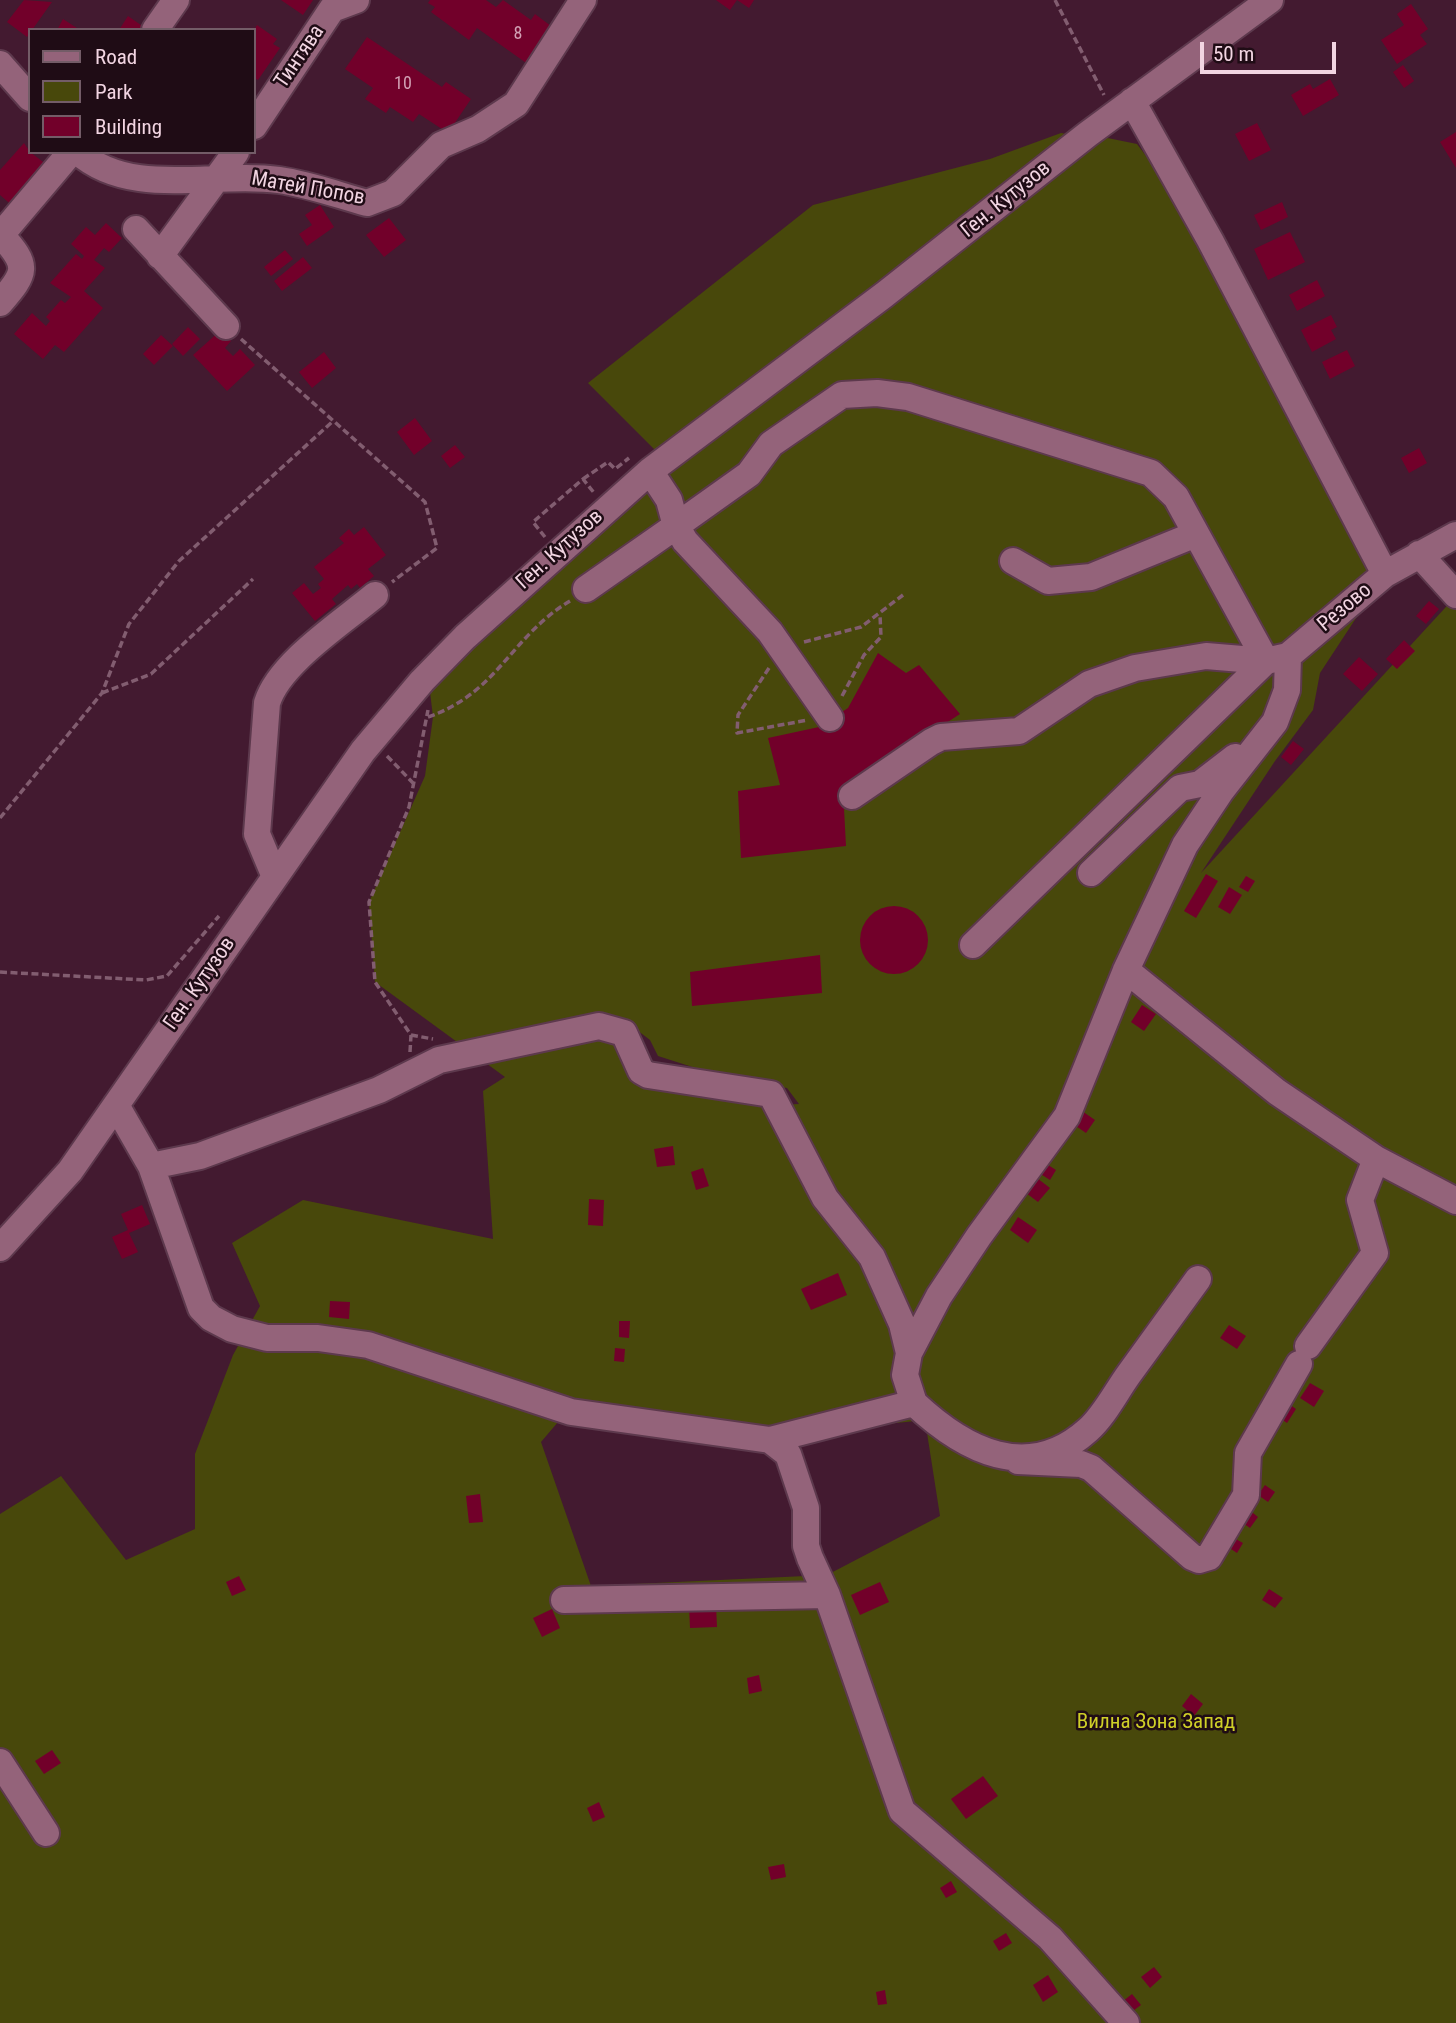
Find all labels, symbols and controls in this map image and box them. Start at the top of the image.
street label: Тинтява [270,21,330,93]
house number: 8 [514,23,522,45]
legend [28,28,256,154]
scale bar [1204,28,1340,72]
text: 50 m [1213,42,1254,66]
text: Road [95,45,137,69]
house number: 10 [394,73,412,95]
text: Park [95,80,132,104]
text: Building [95,115,162,139]
street label: Ген. Кутузов [956,156,1056,244]
street label: Матей Попов [249,167,367,211]
street label: Ген. Кутузов [512,505,608,595]
street label: Резово [1313,578,1377,638]
street label: Ген. Кутузов [159,933,241,1035]
park label: Вилна Зона Запад [1077,1710,1235,1736]

